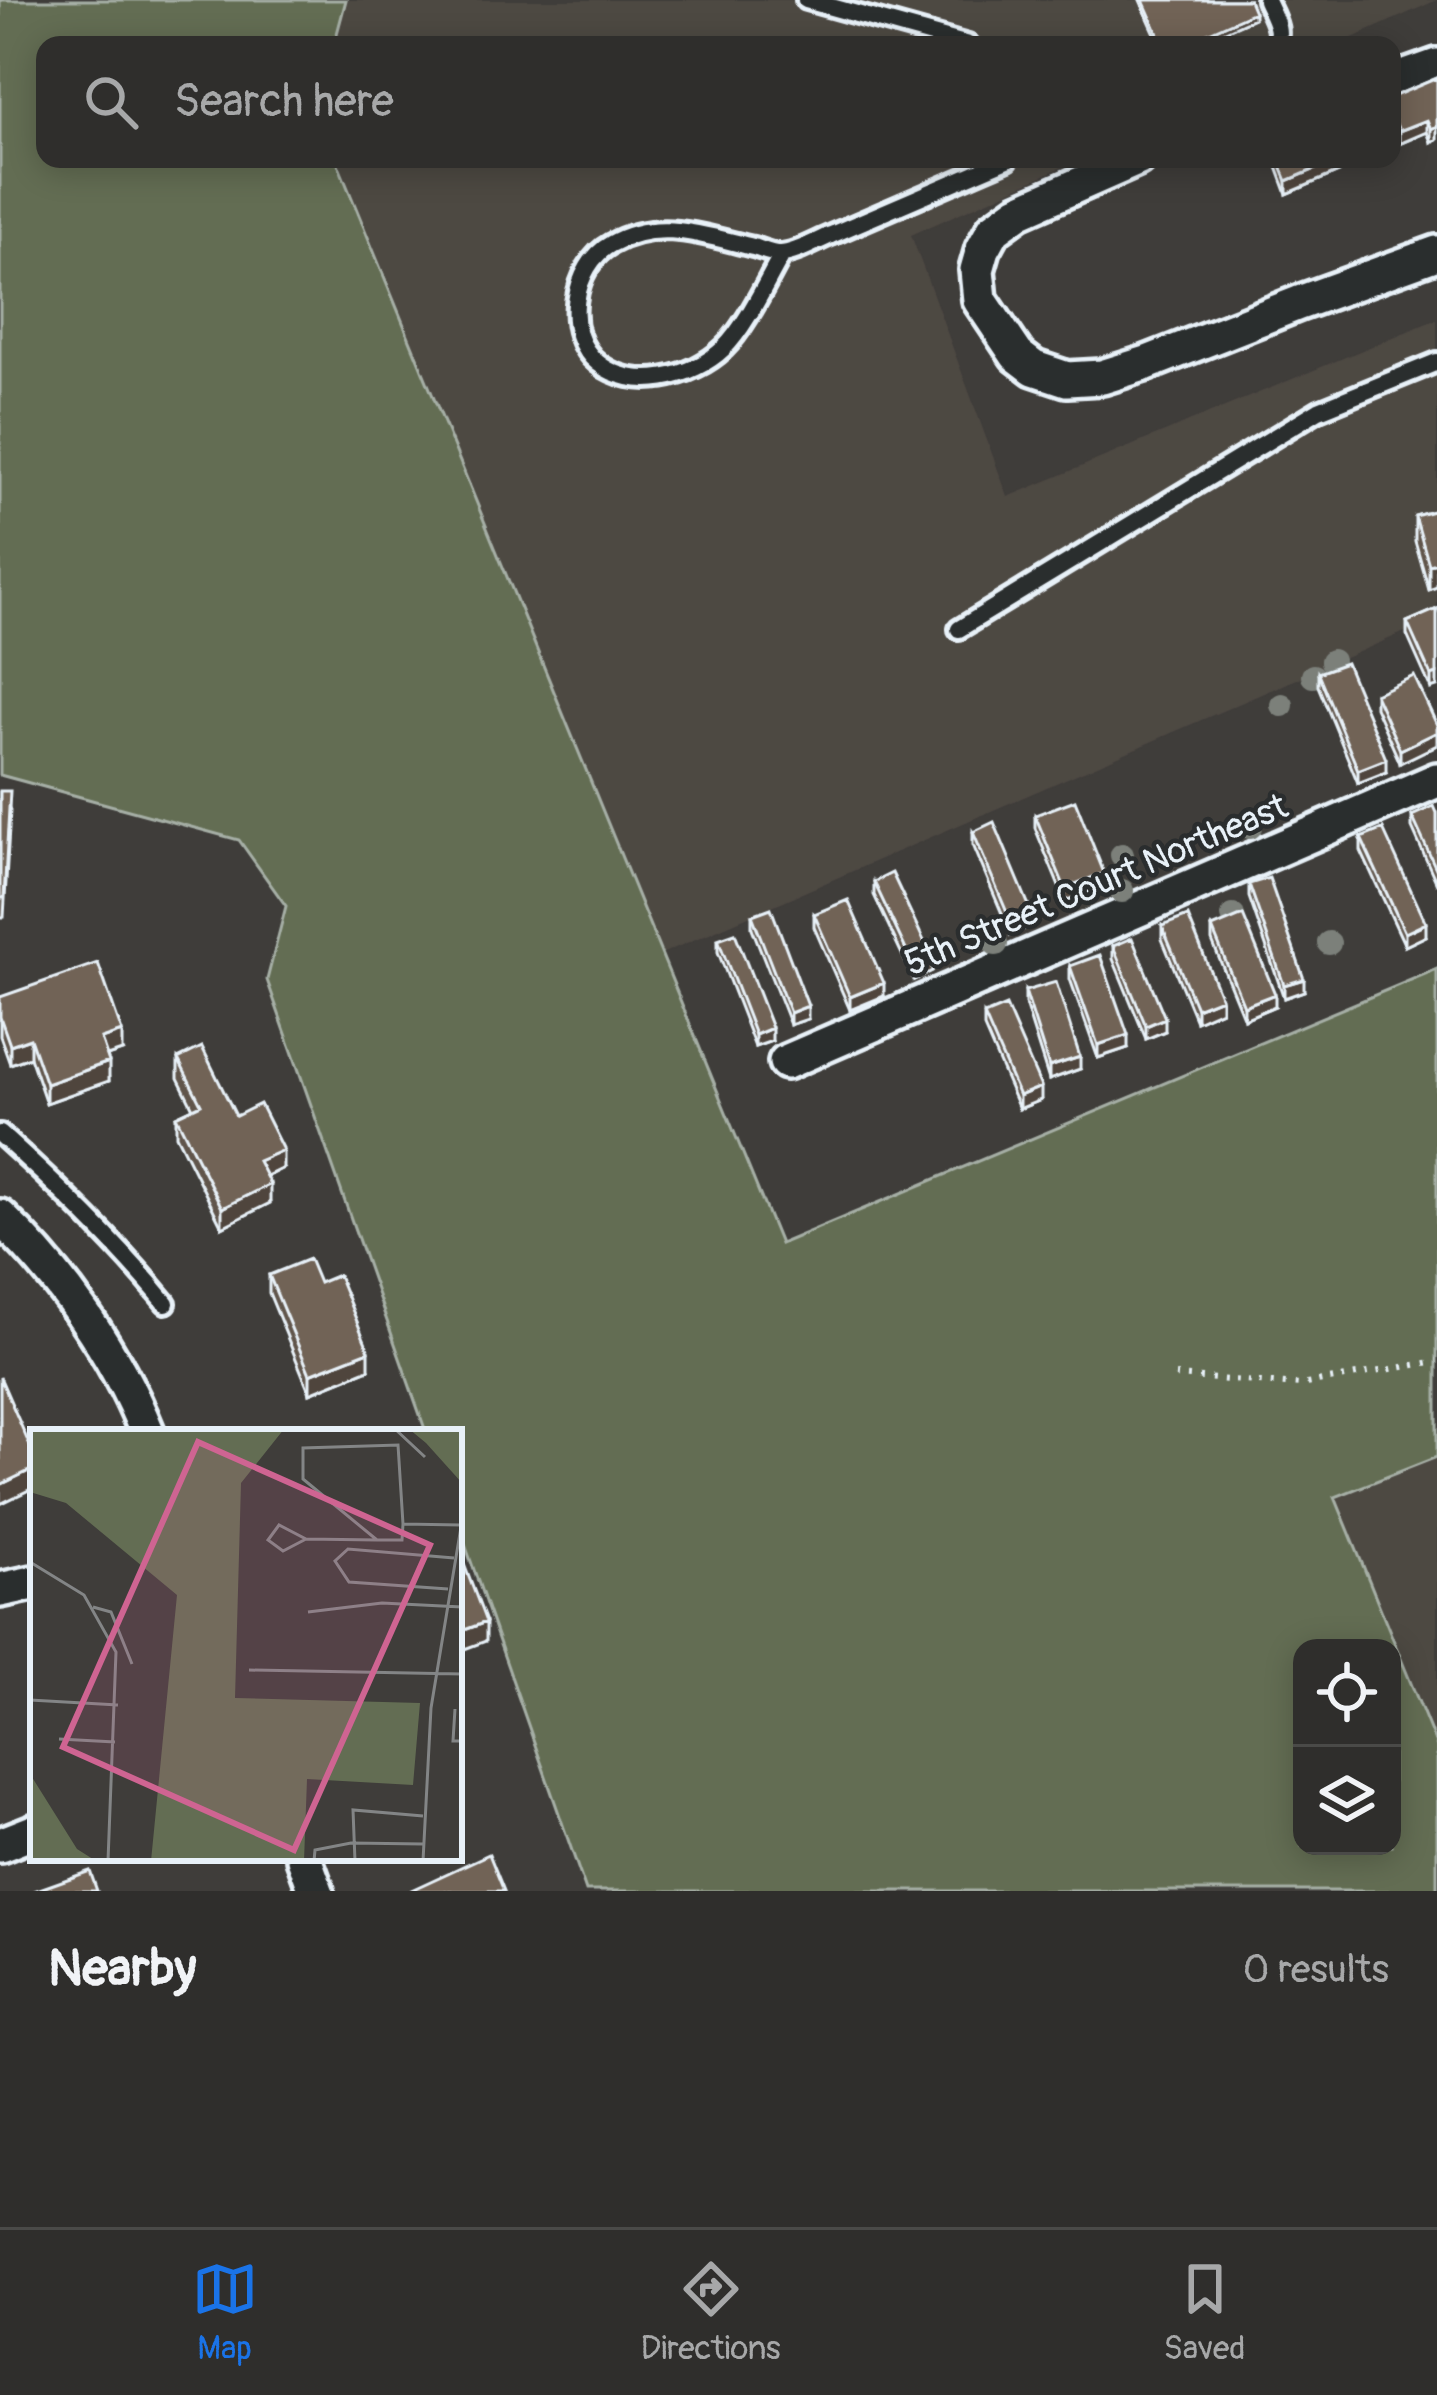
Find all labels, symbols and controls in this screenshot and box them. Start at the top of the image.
search box [36,36,1401,168]
icon: search [78,69,144,135]
text: Search here [174,74,394,130]
street label: 5th Street Court Northeast [898,784,1295,986]
inset map [30,1429,462,1861]
map controls [1293,1639,1401,1855]
button: locate [1293,1639,1401,1747]
button: layers [1293,1747,1401,1855]
text: Nearby [48,1937,196,2001]
text: 0 results [1243,1945,1389,1994]
tab: Map [192,2256,258,2369]
tab: Directions [641,2256,781,2369]
tab: Saved [1164,2256,1245,2369]

